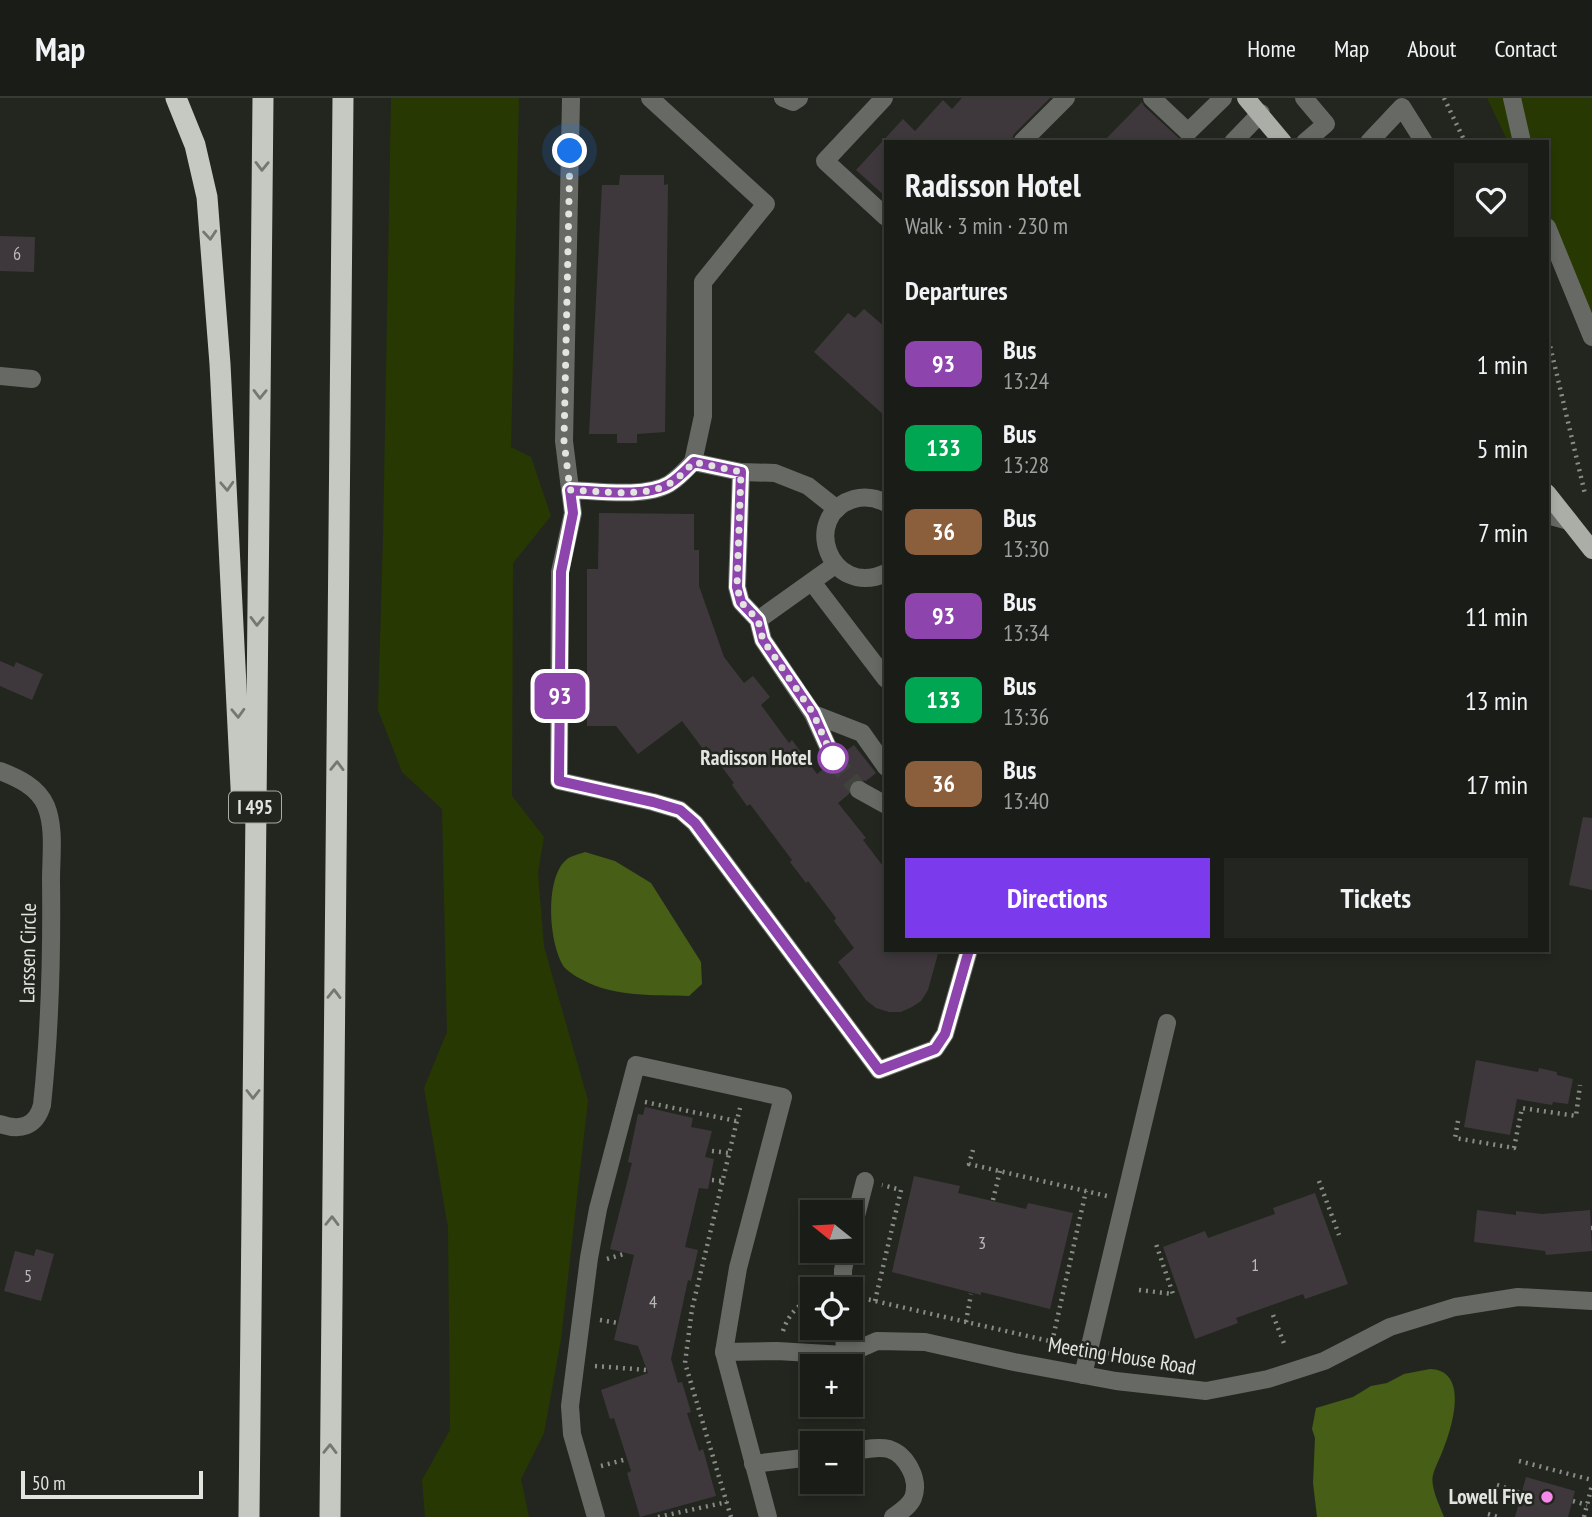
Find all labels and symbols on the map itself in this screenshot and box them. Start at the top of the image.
your location [552,133,587,168]
one-way arrow [254,161,270,172]
one-way arrow [202,229,217,240]
house number: 6 [13,242,21,265]
one-way arrow [252,389,268,399]
one-way arrow [219,481,234,492]
one-way arrow [250,616,265,627]
line badge: 93 [528,673,592,719]
one-way arrow [231,708,246,719]
marker: Radisson Hotel [818,743,848,773]
place label: Radisson Hotel [700,744,813,771]
one-way arrow [329,761,345,771]
road number: I 495 [229,792,281,822]
street label: Larssen Circle [13,903,42,1003]
one-way arrow [327,988,342,999]
one-way arrow [245,1088,260,1099]
north arrow [800,1200,863,1264]
one-way arrow [325,1216,340,1227]
house number: 3 [978,1231,986,1254]
house number: 1 [1251,1253,1259,1276]
house number: 5 [24,1264,32,1287]
house number: 4 [649,1290,657,1313]
street label: Meeting House Road [1046,1331,1198,1381]
one-way arrow [322,1443,338,1454]
scale bar [21,1468,203,1500]
place label: Lowell Five [1449,1483,1533,1510]
marker: Lowell Five [1539,1489,1555,1505]

